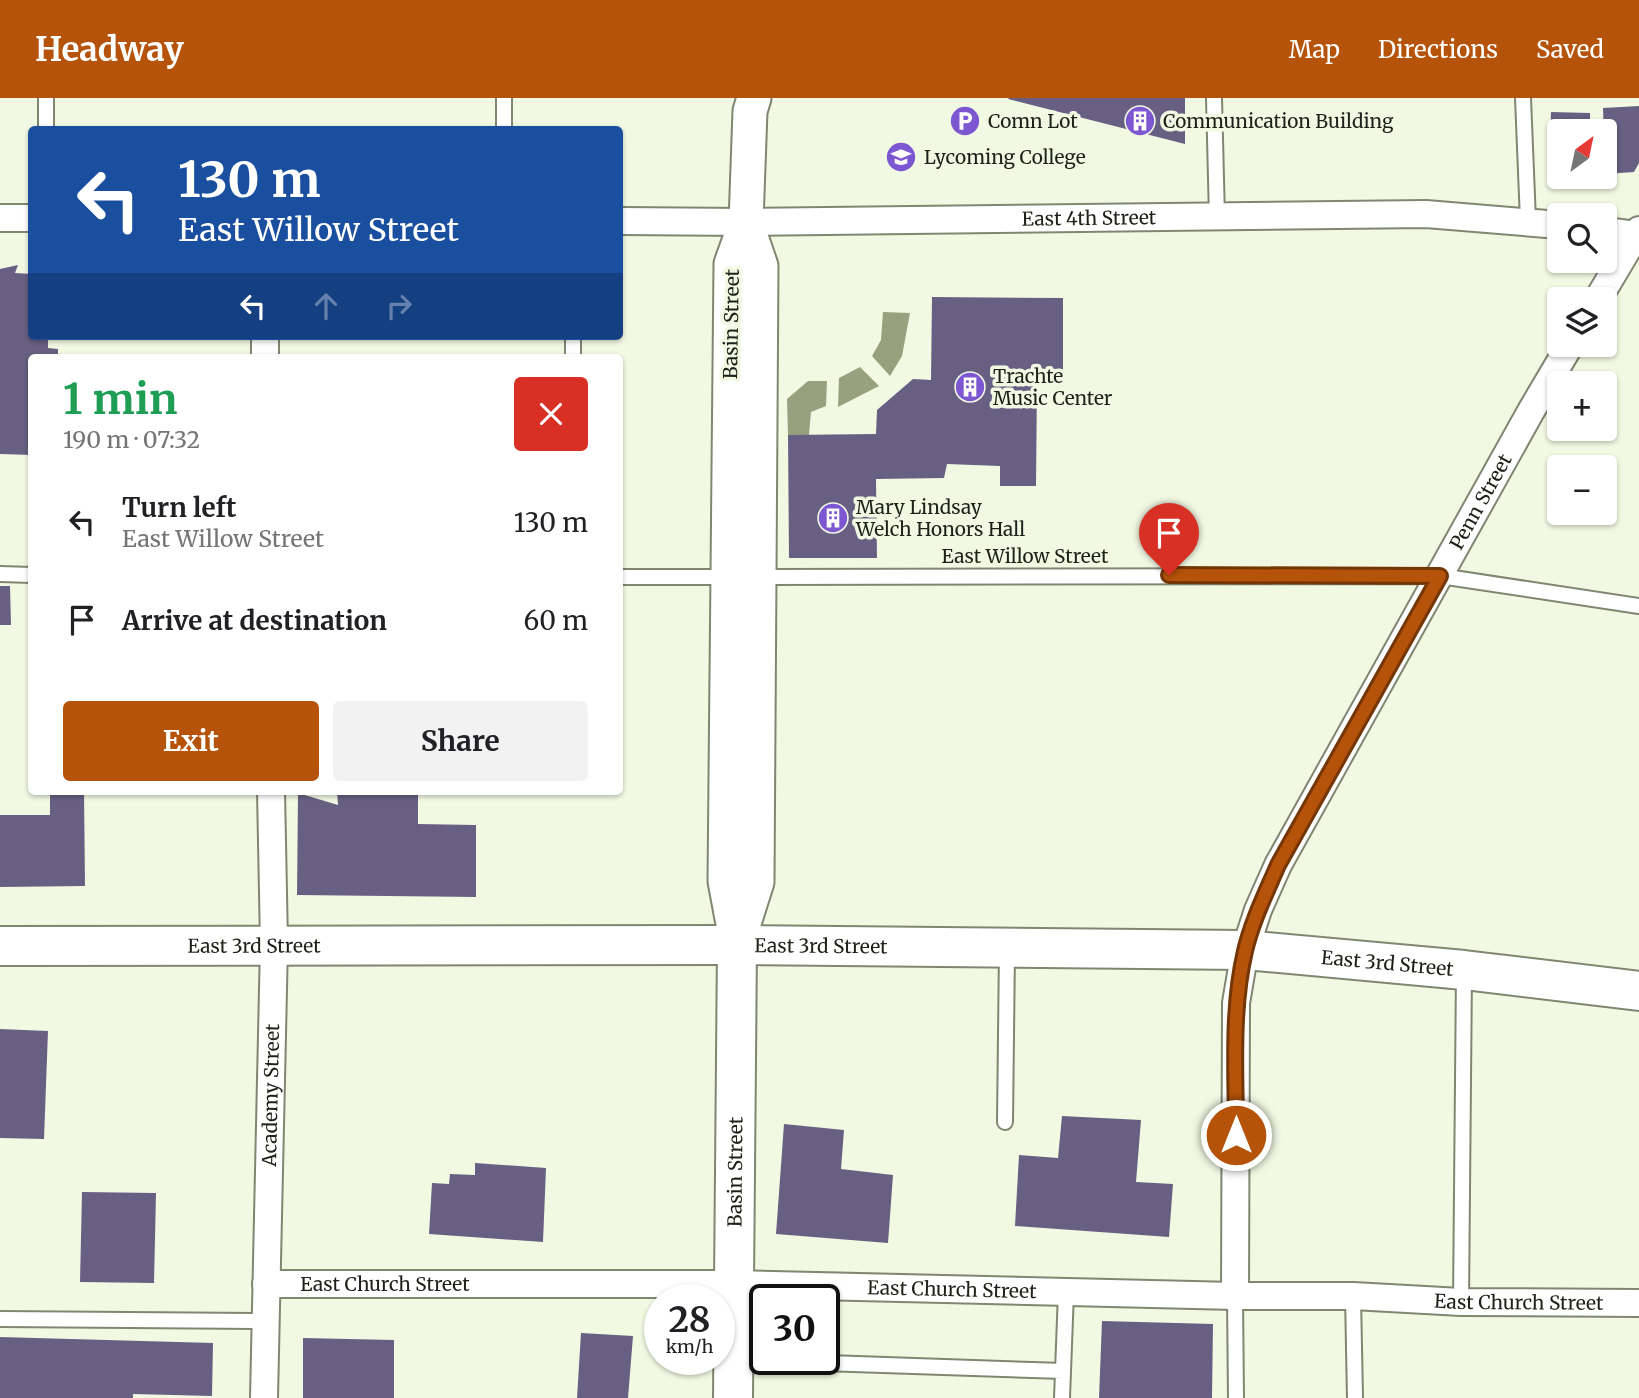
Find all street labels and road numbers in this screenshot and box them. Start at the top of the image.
street label: East 4th Street [1022,205,1157,231]
street label: Basin Street [718,268,744,379]
street label: Penn Street [1444,449,1517,554]
street label: East Willow Street [942,544,1109,568]
street label: East 3rd Street [754,933,888,958]
street label: East 3rd Street [187,934,321,958]
street label: East 3rd Street [1320,945,1455,981]
street label: Academy Street [257,1023,284,1168]
street label: Basin Street [723,1116,747,1227]
street label: East Church Street [300,1272,470,1296]
street label: East Church Street [867,1275,1037,1303]
street label: East Church Street [1433,1289,1604,1315]

